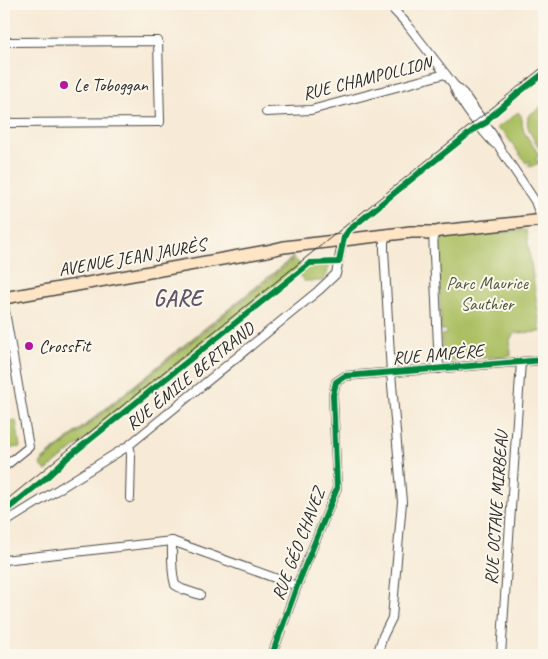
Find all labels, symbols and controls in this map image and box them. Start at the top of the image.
street label: RUE CHAMPOLLION [300,51,436,105]
place label: Le Toboggan [74,74,149,96]
marker: Le Toboggan [58,79,70,91]
street label: AVENUE JEAN JAURÈS [57,233,210,281]
park label: Parc Maurice Sauthier [446,272,529,315]
district label: GARE [153,285,205,313]
street label: RUE ÉMILE BERTRAND [121,316,260,435]
place label: CrossFit [39,335,92,357]
street label: RUE AMPÈRE [392,339,487,369]
marker: CrossFit [23,340,35,352]
street label: RUE OCTAVE MIRBEAU [480,427,513,585]
street label: RUE GÉO CHAVEZ [267,482,330,603]

